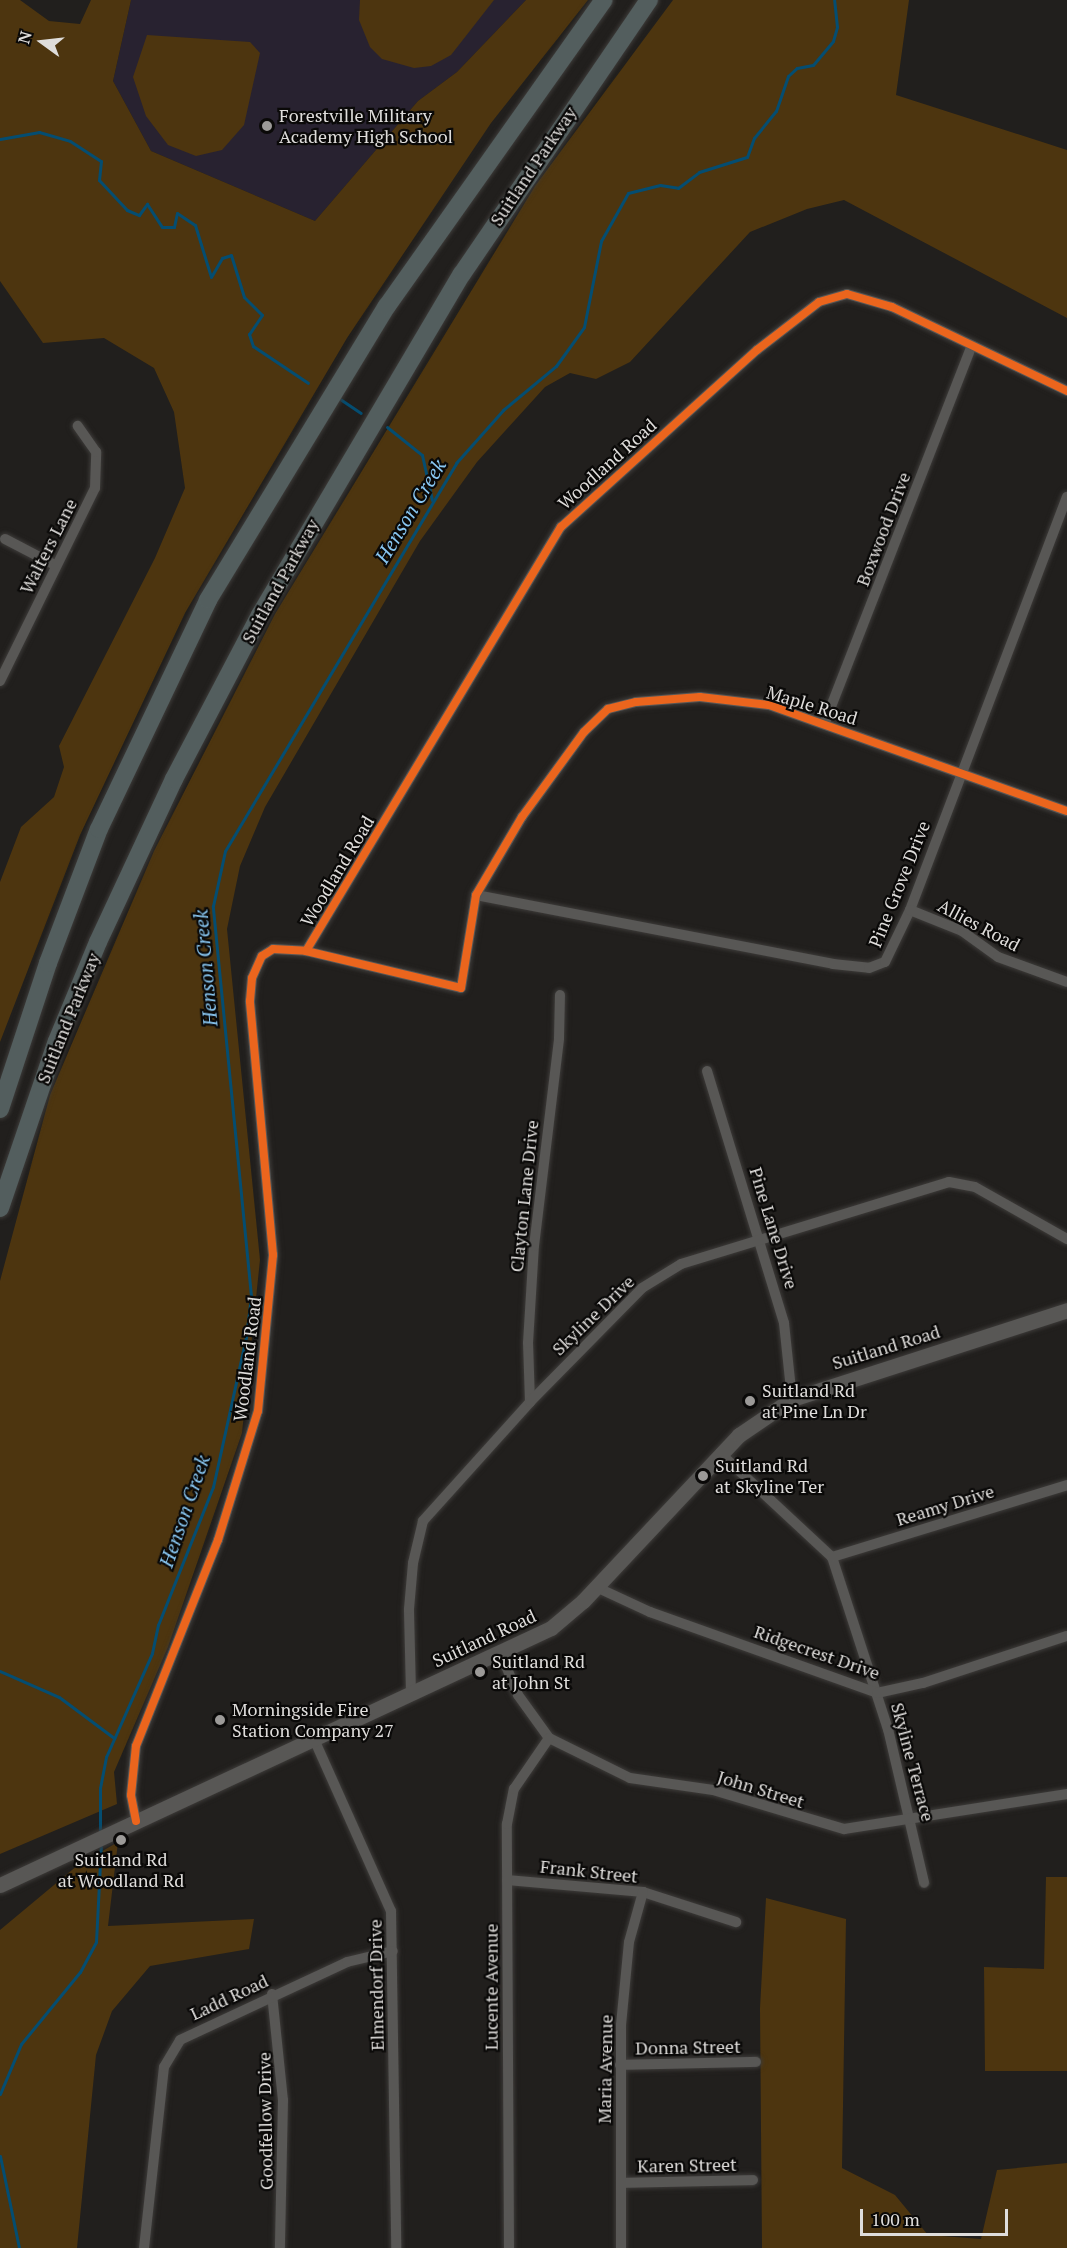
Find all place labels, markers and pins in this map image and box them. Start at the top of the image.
place label: Forestville Military Academy High School [279,105,453,148]
marker: Forestville Military Academy High School [260,119,274,133]
place label: Suitland Rd at Pine Ln Dr [762,1380,867,1422]
marker: Suitland Rd at Pine Ln Dr [743,1394,757,1408]
place label: Suitland Rd at Skyline Ter [715,1455,824,1498]
marker: Suitland Rd at Skyline Ter [696,1469,710,1483]
place label: Suitland Rd at John St [492,1651,585,1694]
marker: Suitland Rd at John St [473,1665,487,1679]
place label: Morningside Fire Station Company 27 [232,1699,394,1742]
marker: Morningside Fire Station Company 27 [213,1713,227,1727]
marker: Suitland Rd at Woodland Rd [114,1833,128,1847]
place label: Suitland Rd at Woodland Rd [58,1849,184,1892]

